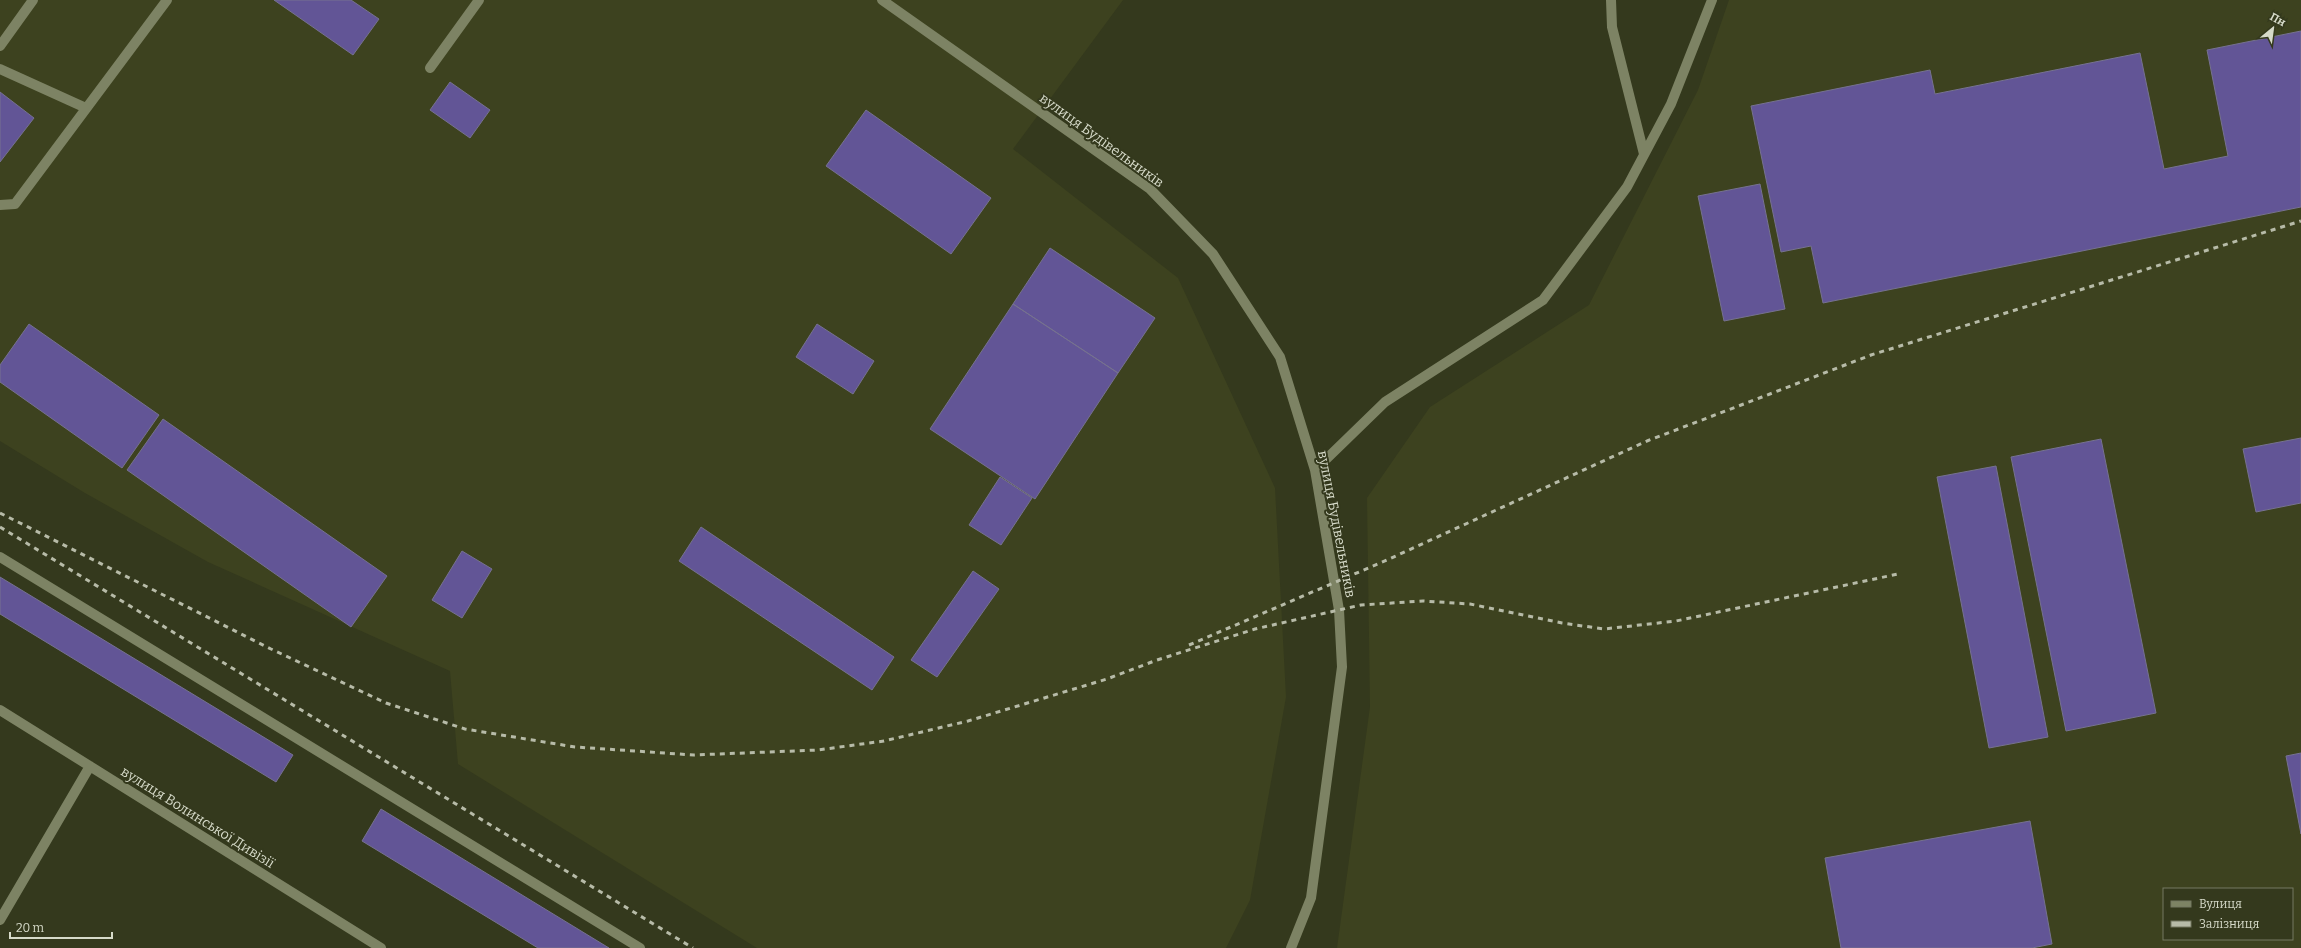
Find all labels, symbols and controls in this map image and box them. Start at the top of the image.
north arrow [2253,8,2293,48]
text: Пн [2267,10,2288,30]
street label: вулиця Будівельників [1036,90,1167,191]
street label: вулиця Будівельників [1314,449,1359,599]
street label: вулиця Волинської Дивізії [118,763,278,872]
legend [2163,888,2293,940]
text: Вулиця [2199,897,2242,911]
scale bar [10,914,112,940]
text: Залізниця [2199,917,2260,931]
text: 20 m [16,921,45,935]

